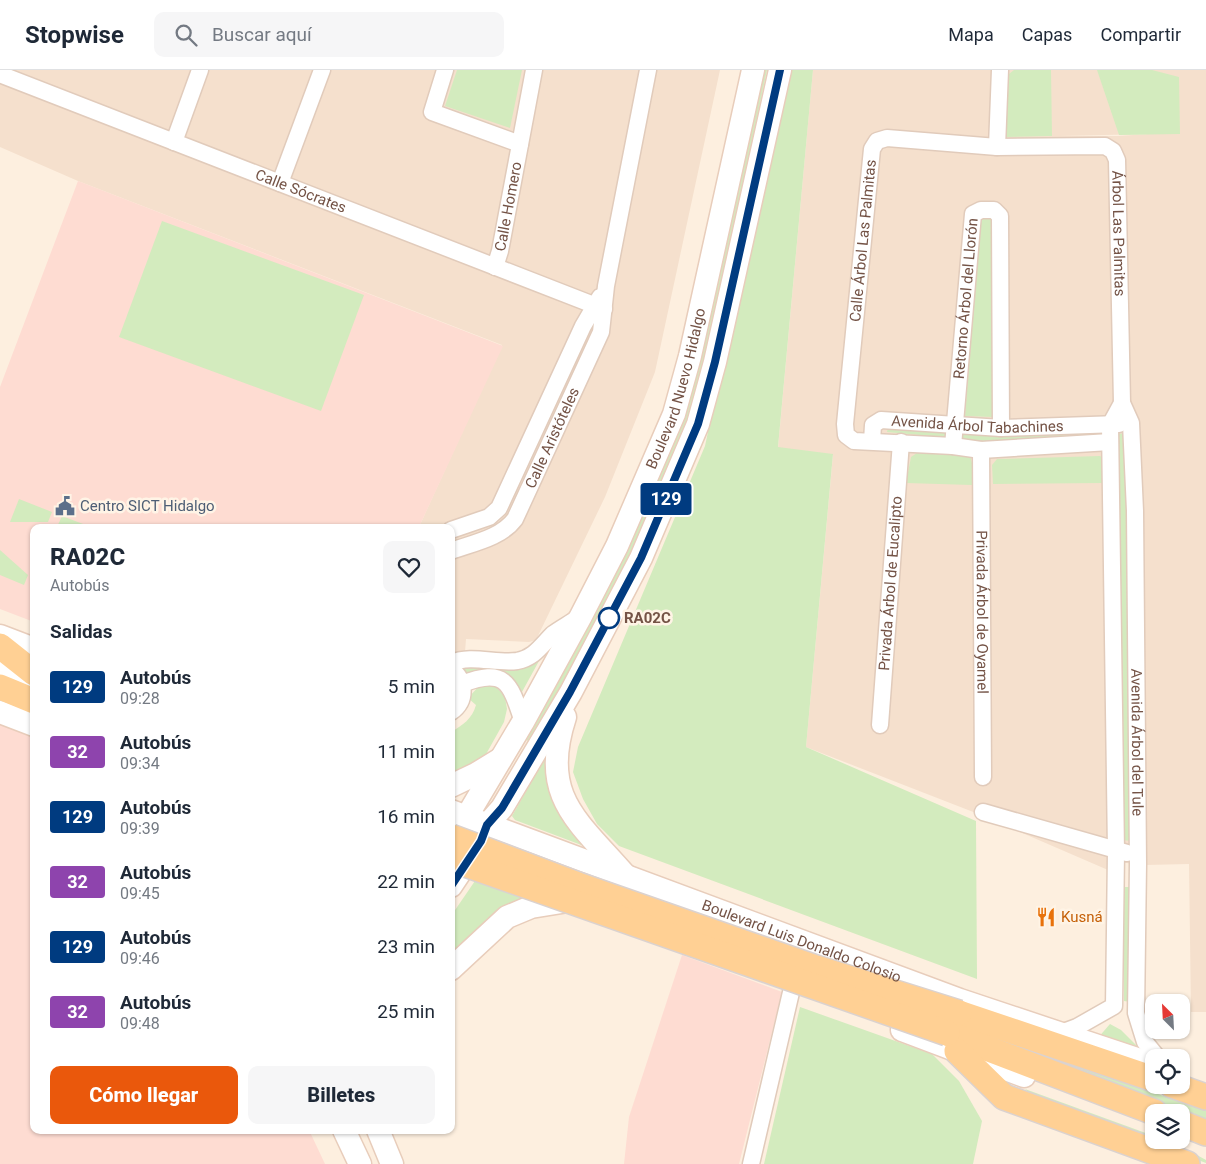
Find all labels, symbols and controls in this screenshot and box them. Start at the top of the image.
search box [154,12,504,57]
text: Stopwise [25,21,124,49]
icon: search [172,21,200,49]
text: Buscar aquí [212,23,312,46]
text: Mapa [948,24,994,45]
text: Capas [1022,24,1072,45]
text: Compartir [1100,24,1181,45]
street label: Calle Árbol Las Palmitas [846,159,880,323]
street label: Calle Homero [491,160,526,253]
street label: Calle Sócrates [253,165,349,217]
street label: Árbol Las Palmitas [1108,170,1129,297]
street label: Retorno Árbol del Llorón [950,217,982,380]
street label: Boulevard Nuevo Hidalgo [642,306,709,472]
street label: Calle Aristóteles [521,385,583,491]
street label: Avenida Árbol Tabachines [891,412,1064,437]
line badge: 129 [637,483,695,515]
text: 129 [651,488,681,509]
public building icon: Centro SICT Hidalgo [54,495,76,517]
street label: Privada Árbol de Eucalipto [875,495,906,671]
place label: Centro SICT Hidalgo [80,497,215,515]
street label: Privada Árbol de Oyamel [972,530,991,694]
button: heart [383,541,435,593]
text: RA02C [50,543,125,571]
text: Autobús [50,576,109,595]
marker: RA02C [598,607,620,629]
place label: RA02C [624,609,671,627]
text: Salidas [50,620,113,643]
text: Autobús [120,666,191,689]
street label: Avenida Árbol del Tule [1127,668,1147,816]
text: 5 min [388,675,435,698]
text: 129 [62,676,93,697]
text: 09:28 [120,689,160,708]
text: Autobús [120,731,191,754]
text: 11 min [377,740,435,763]
text: 32 [67,741,88,762]
text: 09:34 [120,754,160,773]
text: Autobús [120,796,191,819]
text: 16 min [377,805,435,828]
text: 129 [62,806,93,827]
text: 09:39 [120,819,160,838]
text: Autobús [120,861,191,884]
text: 22 min [377,870,435,893]
text: 32 [67,871,88,892]
text: 09:45 [120,884,160,903]
street label: Boulevard Luis Donaldo Colosio [699,896,904,986]
restaurant icon: Kusná [1035,906,1057,928]
place label: Kusná [1061,908,1103,926]
text: Autobús [120,926,191,949]
text: 23 min [377,935,435,958]
text: 129 [62,936,93,957]
text: 09:46 [120,949,160,968]
text: Autobús [120,991,191,1014]
north arrow [1145,994,1190,1039]
map controls [1145,994,1190,1149]
text: 25 min [377,1000,435,1023]
text: 32 [67,1001,88,1022]
text: 09:48 [120,1014,160,1033]
button: locate [1145,1049,1190,1094]
button: Cómo llegar [50,1066,238,1124]
button: Billetes [248,1066,435,1124]
button: layers [1145,1104,1190,1149]

